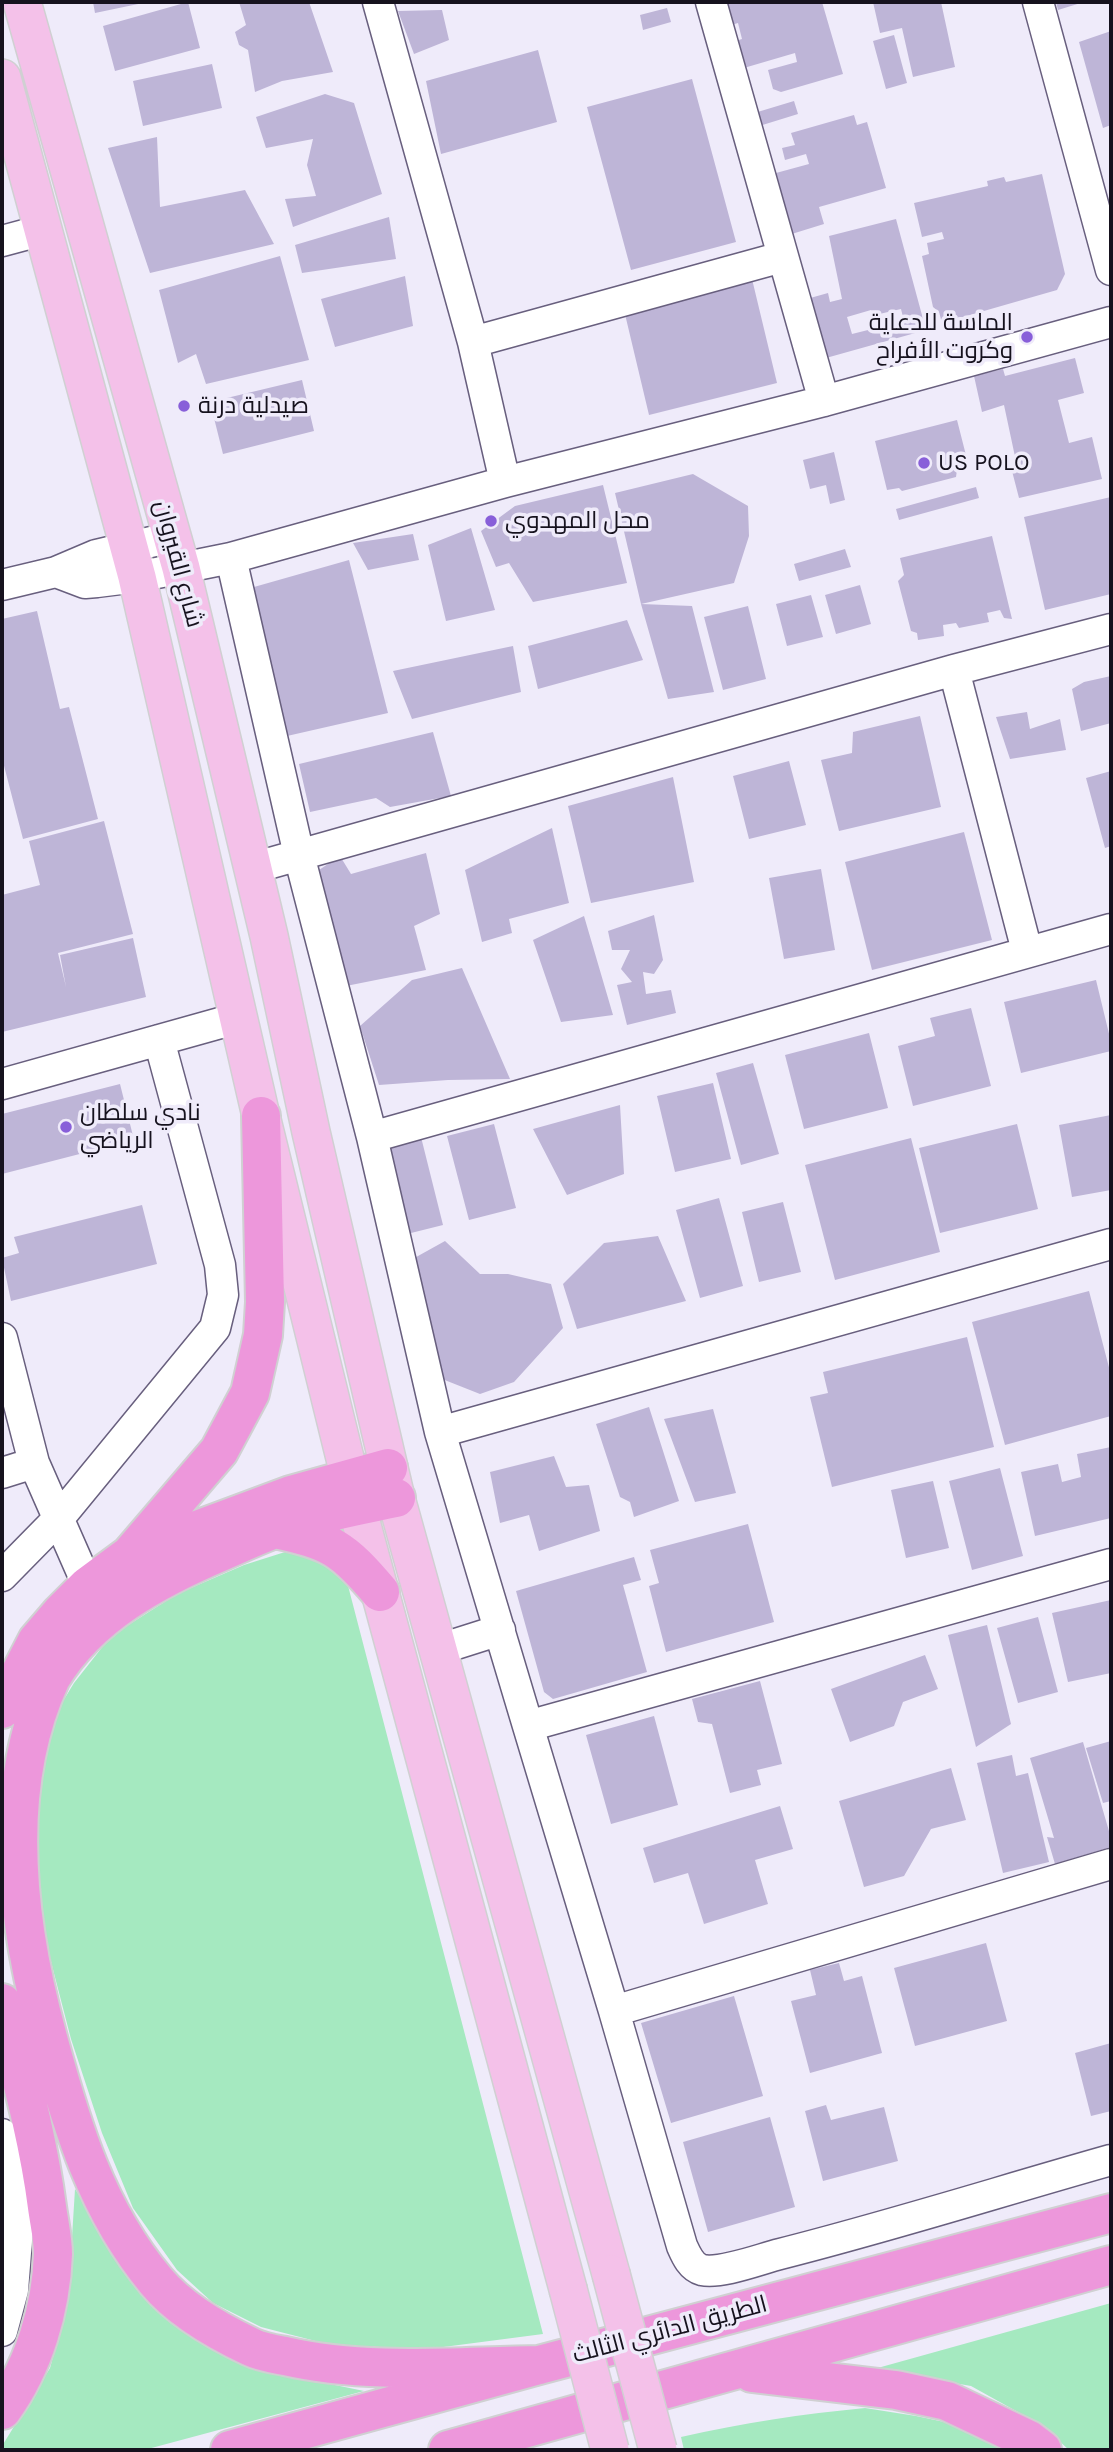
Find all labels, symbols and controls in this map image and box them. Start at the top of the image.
place label: الماسة للدعاية وكروت الأفراح [869,309,1013,365]
marker: الماسة للدعاية وكروت الأفراح [1019,329,1035,345]
place label: صيدلية درنة [198,392,309,420]
marker: صيدلية درنة [176,398,192,414]
place label: US POLO [938,449,1029,477]
marker: US POLO [916,455,932,471]
street label: شارع القيروان [147,497,209,631]
place label: محل المهدوي [505,507,650,535]
marker: محل المهدوي [483,513,499,529]
place label: نادي سلطان الرياضي [80,1099,201,1155]
marker: نادي سلطان الرياضي [58,1119,74,1135]
street label: الطريق الدائري الثالث [570,2290,770,2370]

